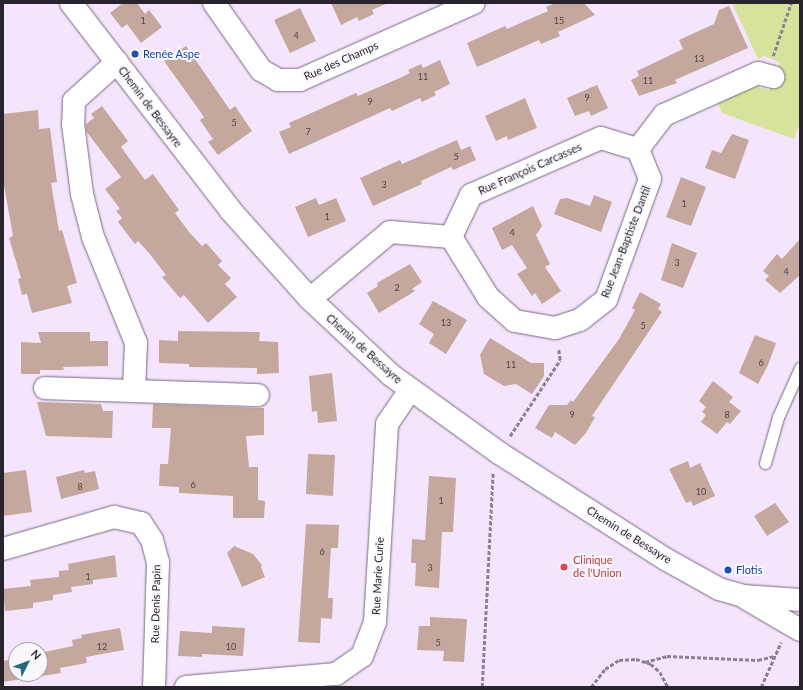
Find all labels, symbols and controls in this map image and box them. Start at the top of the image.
house number: 1 [140,16,146,26]
house number: 15 [554,16,564,26]
house number: 4 [293,31,299,41]
street label: Rue des Champs [302,39,380,83]
place label: Renée Aspe [143,47,200,61]
marker: Renée Aspe [130,49,140,59]
house number: 13 [694,54,704,64]
street label: Chemin de Bessayre [115,64,185,150]
house number: 11 [418,72,428,82]
house number: 11 [643,76,653,86]
house number: 9 [584,93,590,103]
house number: 9 [367,97,373,107]
house number: 5 [231,118,237,128]
house number: 7 [305,127,311,137]
street label: Rue François Carcasses [476,140,584,198]
house number: 5 [453,152,459,162]
house number: 3 [381,180,387,190]
street label: Rue Jean-Baptiste Dantil [598,184,654,300]
house number: 1 [681,199,687,209]
house number: 1 [324,212,330,222]
house number: 4 [509,228,515,238]
house number: 3 [674,258,680,268]
house number: 4 [783,267,789,277]
house number: 2 [394,283,400,293]
street label: Chemin de Bessayre [323,311,405,387]
house number: 13 [441,318,451,328]
house number: 5 [640,321,646,331]
house number: 6 [758,358,764,368]
house number: 11 [506,360,516,370]
house number: 9 [569,410,575,420]
house number: 8 [724,410,730,420]
house number: 6 [190,480,196,490]
house number: 8 [77,482,83,492]
house number: 10 [696,487,706,497]
house number: 1 [438,496,444,506]
street label: Chemin de Bessayre [584,504,674,566]
street label: Rue Marie Curie [369,537,387,615]
house number: 6 [319,547,325,557]
place label: Clinique de l'Union [573,554,622,580]
marker: Clinique de l'Union [558,561,570,573]
house number: 3 [427,563,433,573]
place label: Flotis [736,563,762,577]
street label: Rue Denis Papin [149,565,163,643]
marker: Flotis [723,565,733,575]
house number: 1 [85,572,91,582]
house number: 5 [435,638,441,648]
north arrow [8,642,48,682]
house number: 12 [97,642,107,652]
house number: 10 [226,642,236,652]
text: N [29,647,44,662]

